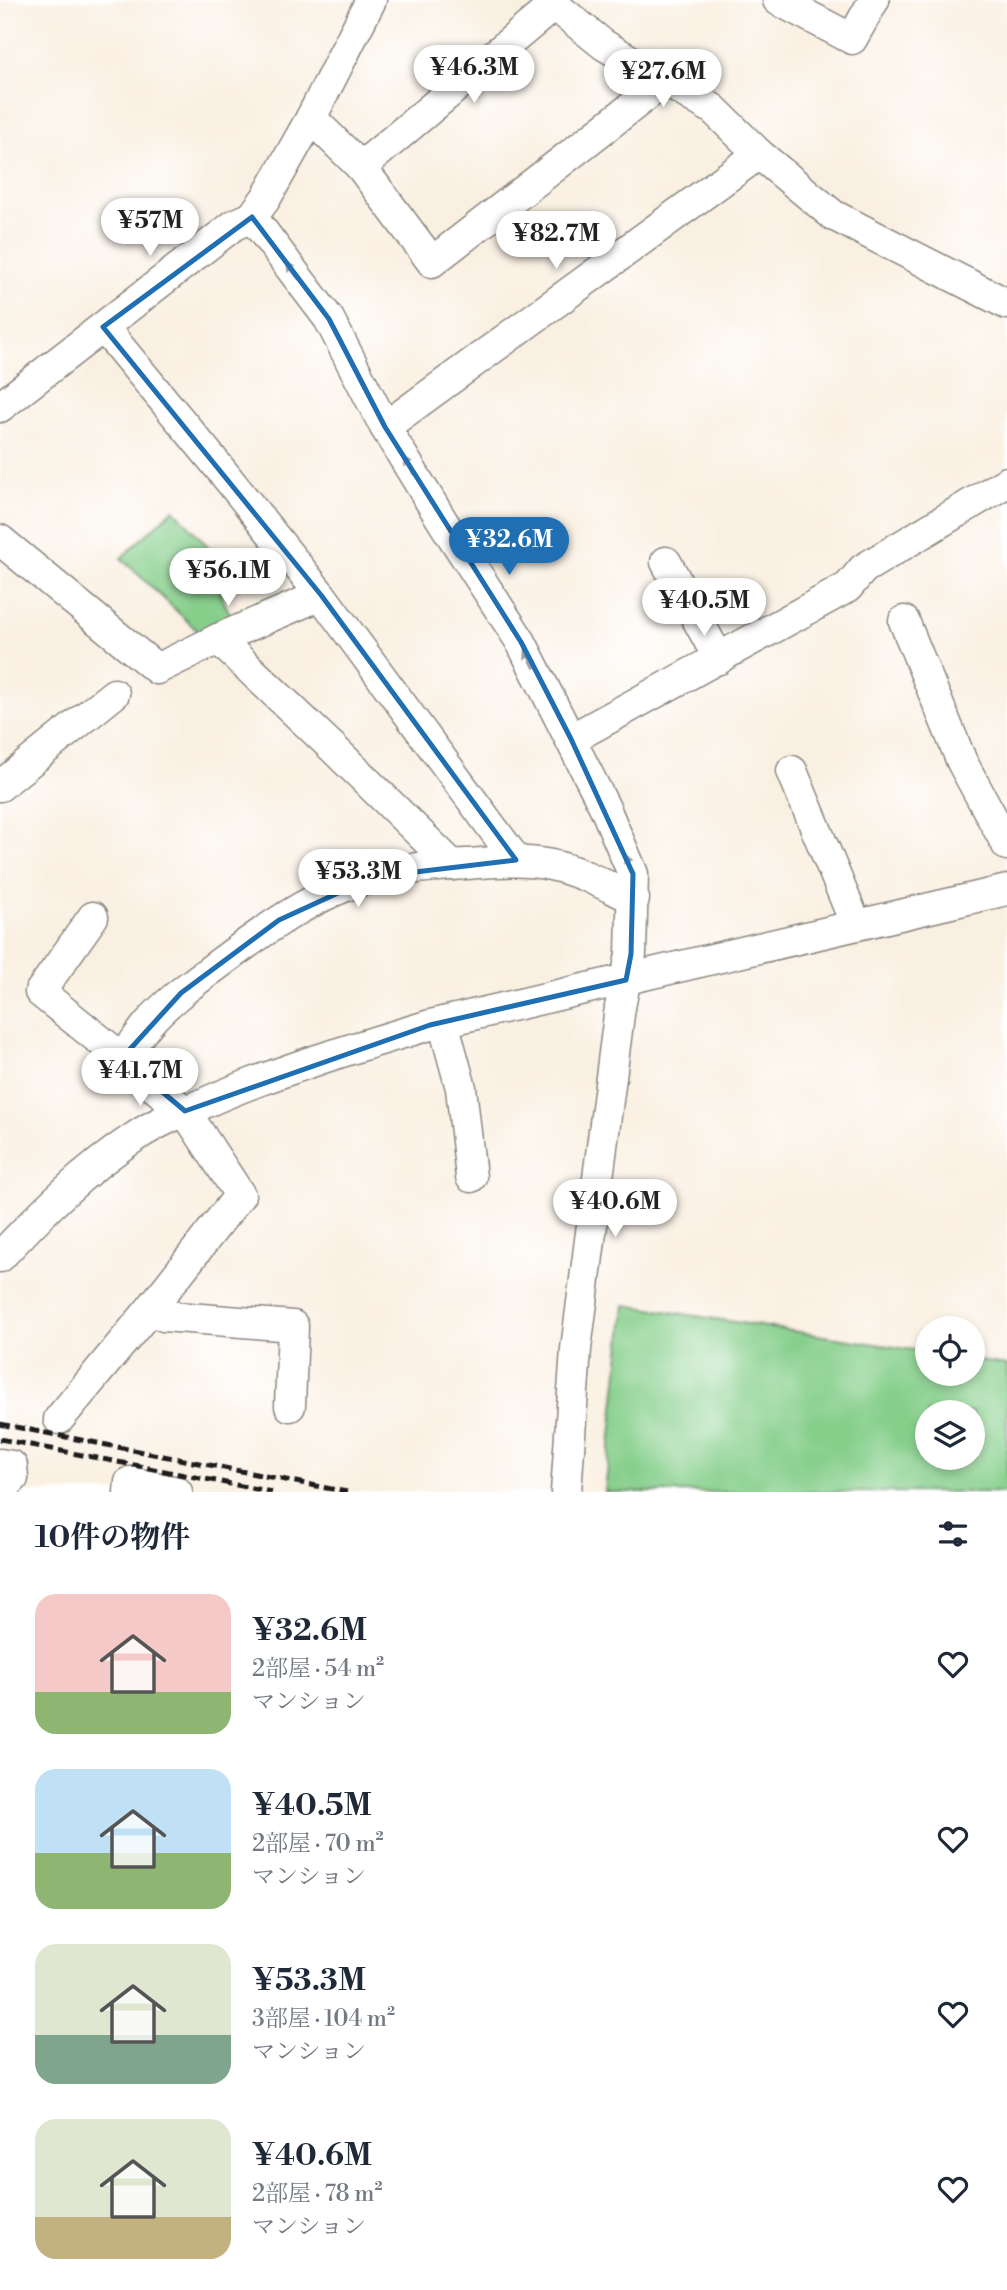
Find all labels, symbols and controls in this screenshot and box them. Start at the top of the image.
pin: ¥46.3M [417,46,531,105]
pin: ¥27.6M [606,50,720,109]
text: ¥46.3M [430,54,519,82]
text: ¥27.6M [620,58,706,86]
pin: ¥57M [109,198,191,258]
text: ¥57M [117,207,183,235]
pin: ¥82.7M [499,212,613,271]
text: ¥82.7M [512,220,600,248]
one-way arrow [286,263,301,281]
one-way arrow [403,457,416,476]
pin: ¥32.6M [452,518,566,577]
text: ¥32.6M [465,526,553,554]
pin: ¥56.1M [171,548,285,608]
text: ¥56.1M [185,557,271,585]
pin: ¥40.5M [647,578,761,638]
text: ¥40.5M [658,587,750,615]
one-way arrow [524,649,536,669]
pin: ¥53.3M [301,850,415,909]
one-way arrow [623,853,634,874]
text: ¥53.3M [314,858,402,886]
pin: ¥41.7M [83,1048,197,1108]
text: ¥41.7M [97,1057,183,1085]
pin: ¥40.6M [558,1180,672,1239]
text: ¥40.6M [569,1188,661,1216]
map controls [915,1316,985,1470]
button: locate [915,1316,985,1386]
button: layers [915,1400,985,1470]
icon: filters [934,1515,972,1553]
text: 10件の物件 [35,1519,190,1557]
text: ¥32.6M [252,1612,367,1650]
icon: home [91,1622,175,1706]
icon: heart [934,1645,972,1683]
text: 2部屋 · 54 m² [252,1655,384,1683]
text: マンション [252,1688,366,1716]
text: ¥40.5M [252,1787,372,1825]
icon: home [91,1797,175,1881]
icon: heart [934,1820,972,1858]
text: 2部屋 · 70 m² [252,1830,384,1858]
text: マンション [252,1863,366,1891]
text: ¥53.3M [252,1962,366,2000]
icon: home [91,1972,175,2056]
icon: heart [934,1995,972,2033]
text: 3部屋 · 104 m² [252,2005,395,2033]
text: マンション [252,2038,366,2066]
text: ¥40.6M [252,2137,372,2175]
icon: home [91,2147,175,2231]
icon: heart [934,2170,972,2208]
text: 2部屋 · 78 m² [252,2180,383,2208]
text: マンション [252,2213,366,2241]

